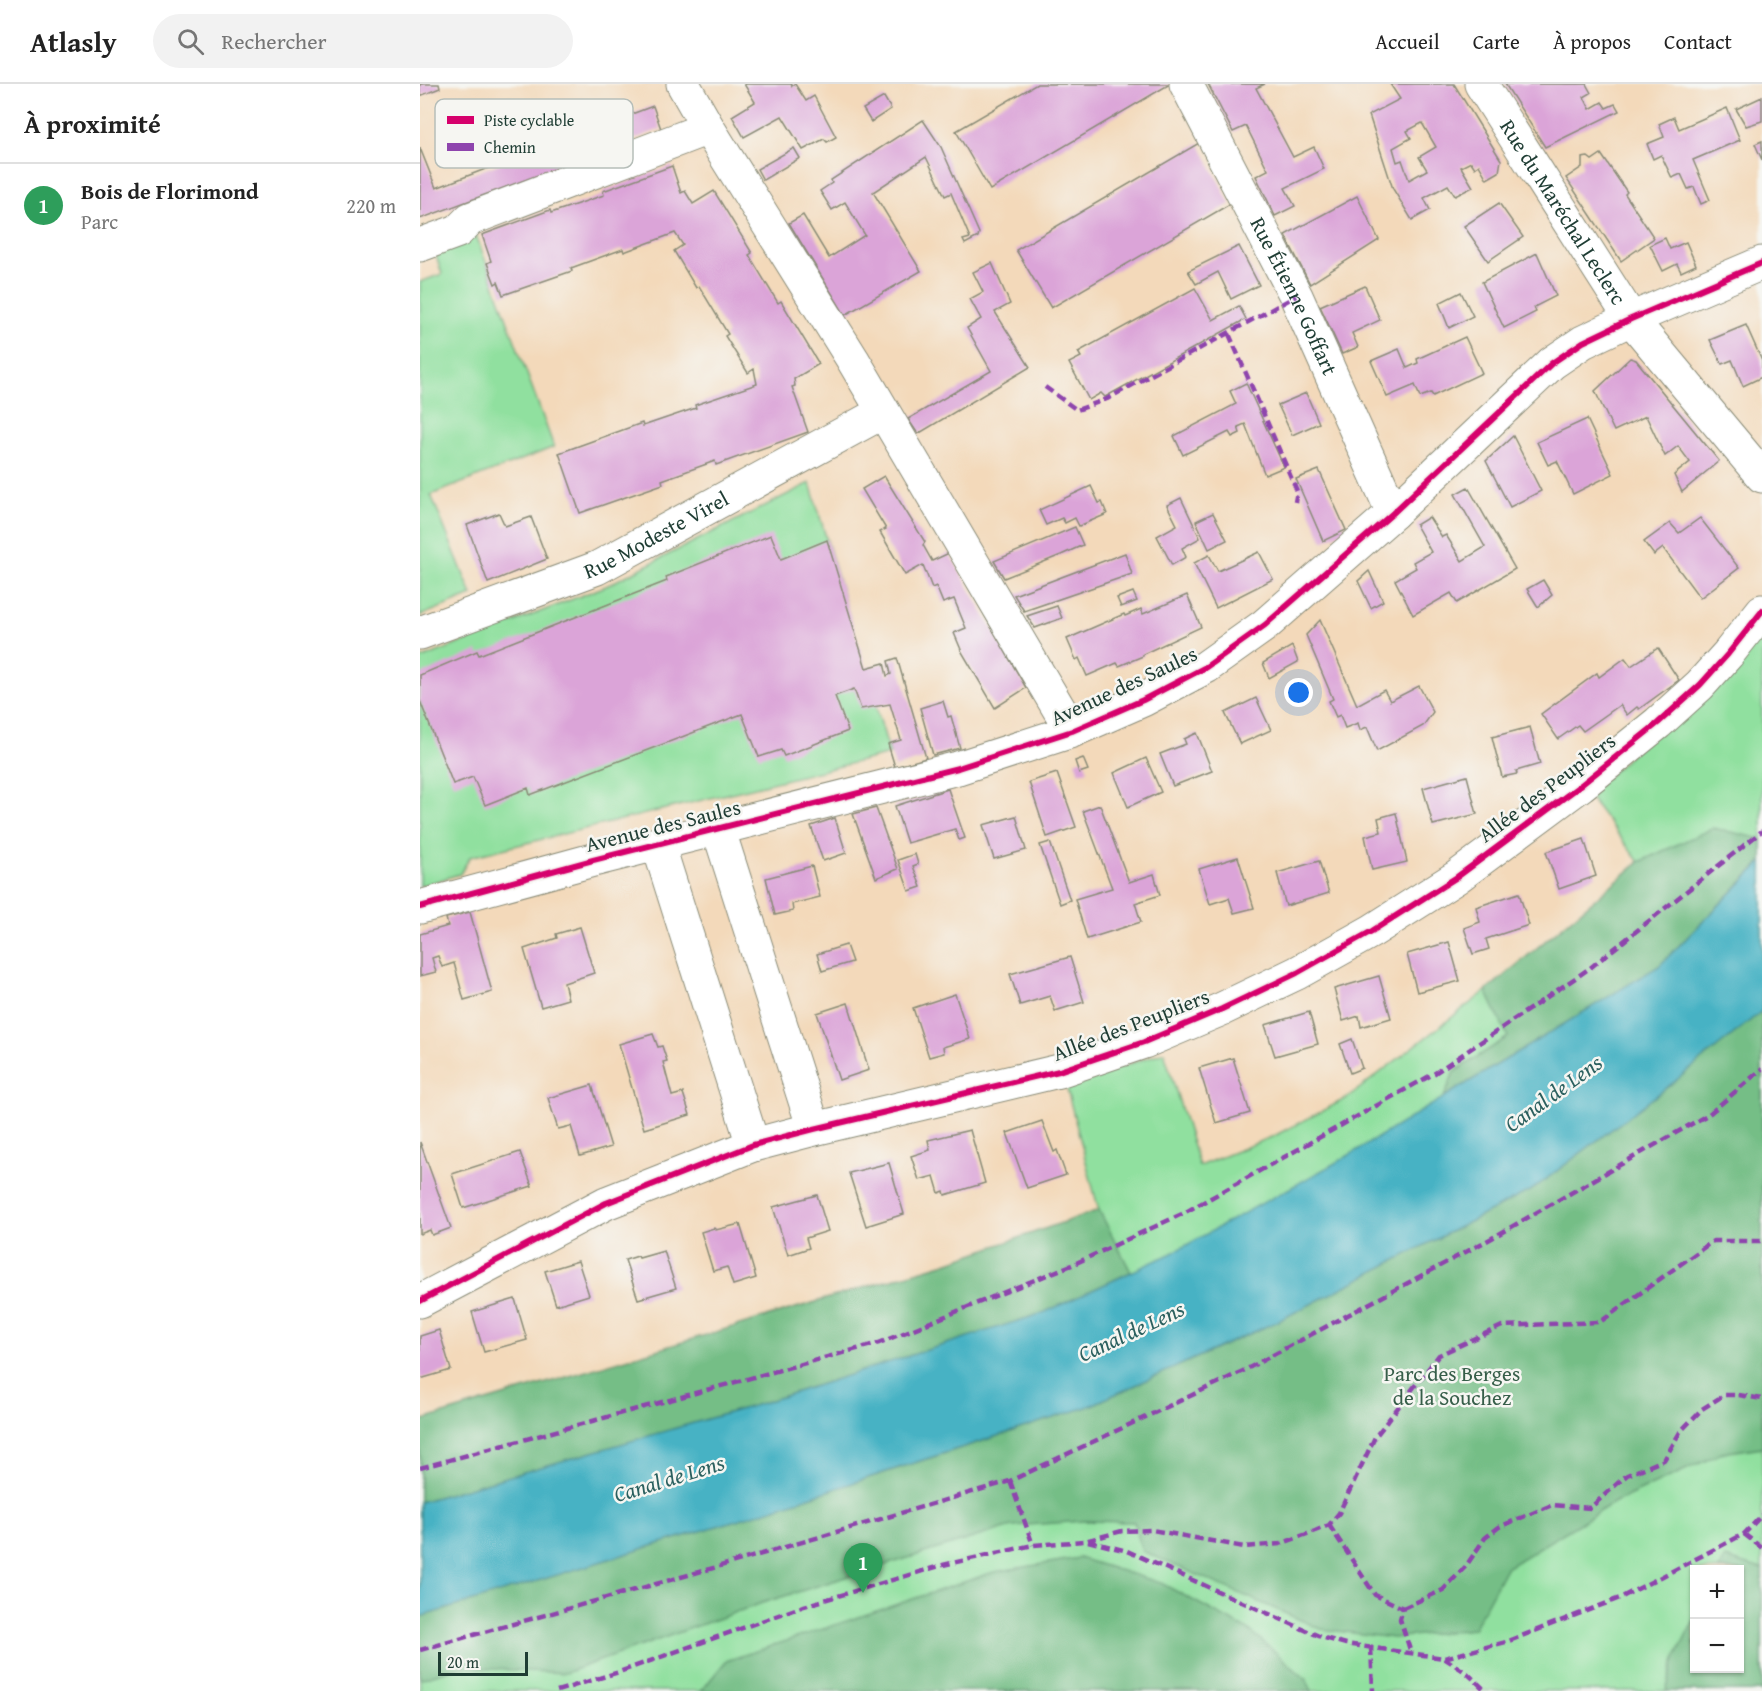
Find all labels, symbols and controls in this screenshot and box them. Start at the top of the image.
search box [153,14,573,68]
text: Atlasly [30,21,117,62]
icon: search [174,25,207,58]
text: Rechercher [222,25,327,57]
text: Accueil [1375,26,1440,57]
text: Carte [1473,26,1520,57]
text: À propos [1553,26,1631,57]
text: Contact [1664,26,1732,57]
legend [435,99,633,168]
text: À proximité [24,104,161,143]
text: Piste cyclable [484,108,574,132]
street label: Rue du Maréchal Leclerc [1492,113,1634,311]
text: Chemin [484,135,536,159]
text: Bois de Florimond [81,175,259,207]
text: 1 [38,191,49,220]
text: 220 m [346,191,396,220]
text: Parc [81,207,118,236]
street label: Rue Étienne Goffart [1243,211,1346,381]
street label: Rue Modeste Virel [579,483,734,587]
street label: Avenue des Saules [1045,638,1202,733]
your location [1284,678,1313,707]
street label: Allée des Peupliers [1471,725,1622,850]
street label: Avenue des Saules [582,791,744,860]
street label: Allée des Peupliers [1048,980,1214,1069]
water label: Canal de Lens [1498,1047,1609,1139]
water label: Canal de Lens [1073,1292,1189,1370]
park label: Parc des Berges de la Souchez [1384,1358,1520,1413]
water label: Canal de Lens [610,1446,728,1510]
pin: 1 [844,1544,882,1593]
map controls [1690,1565,1744,1673]
button: + [1690,1565,1744,1619]
button: − [1690,1619,1744,1673]
scale bar [438,1649,528,1676]
text: 20 m [447,1650,479,1674]

